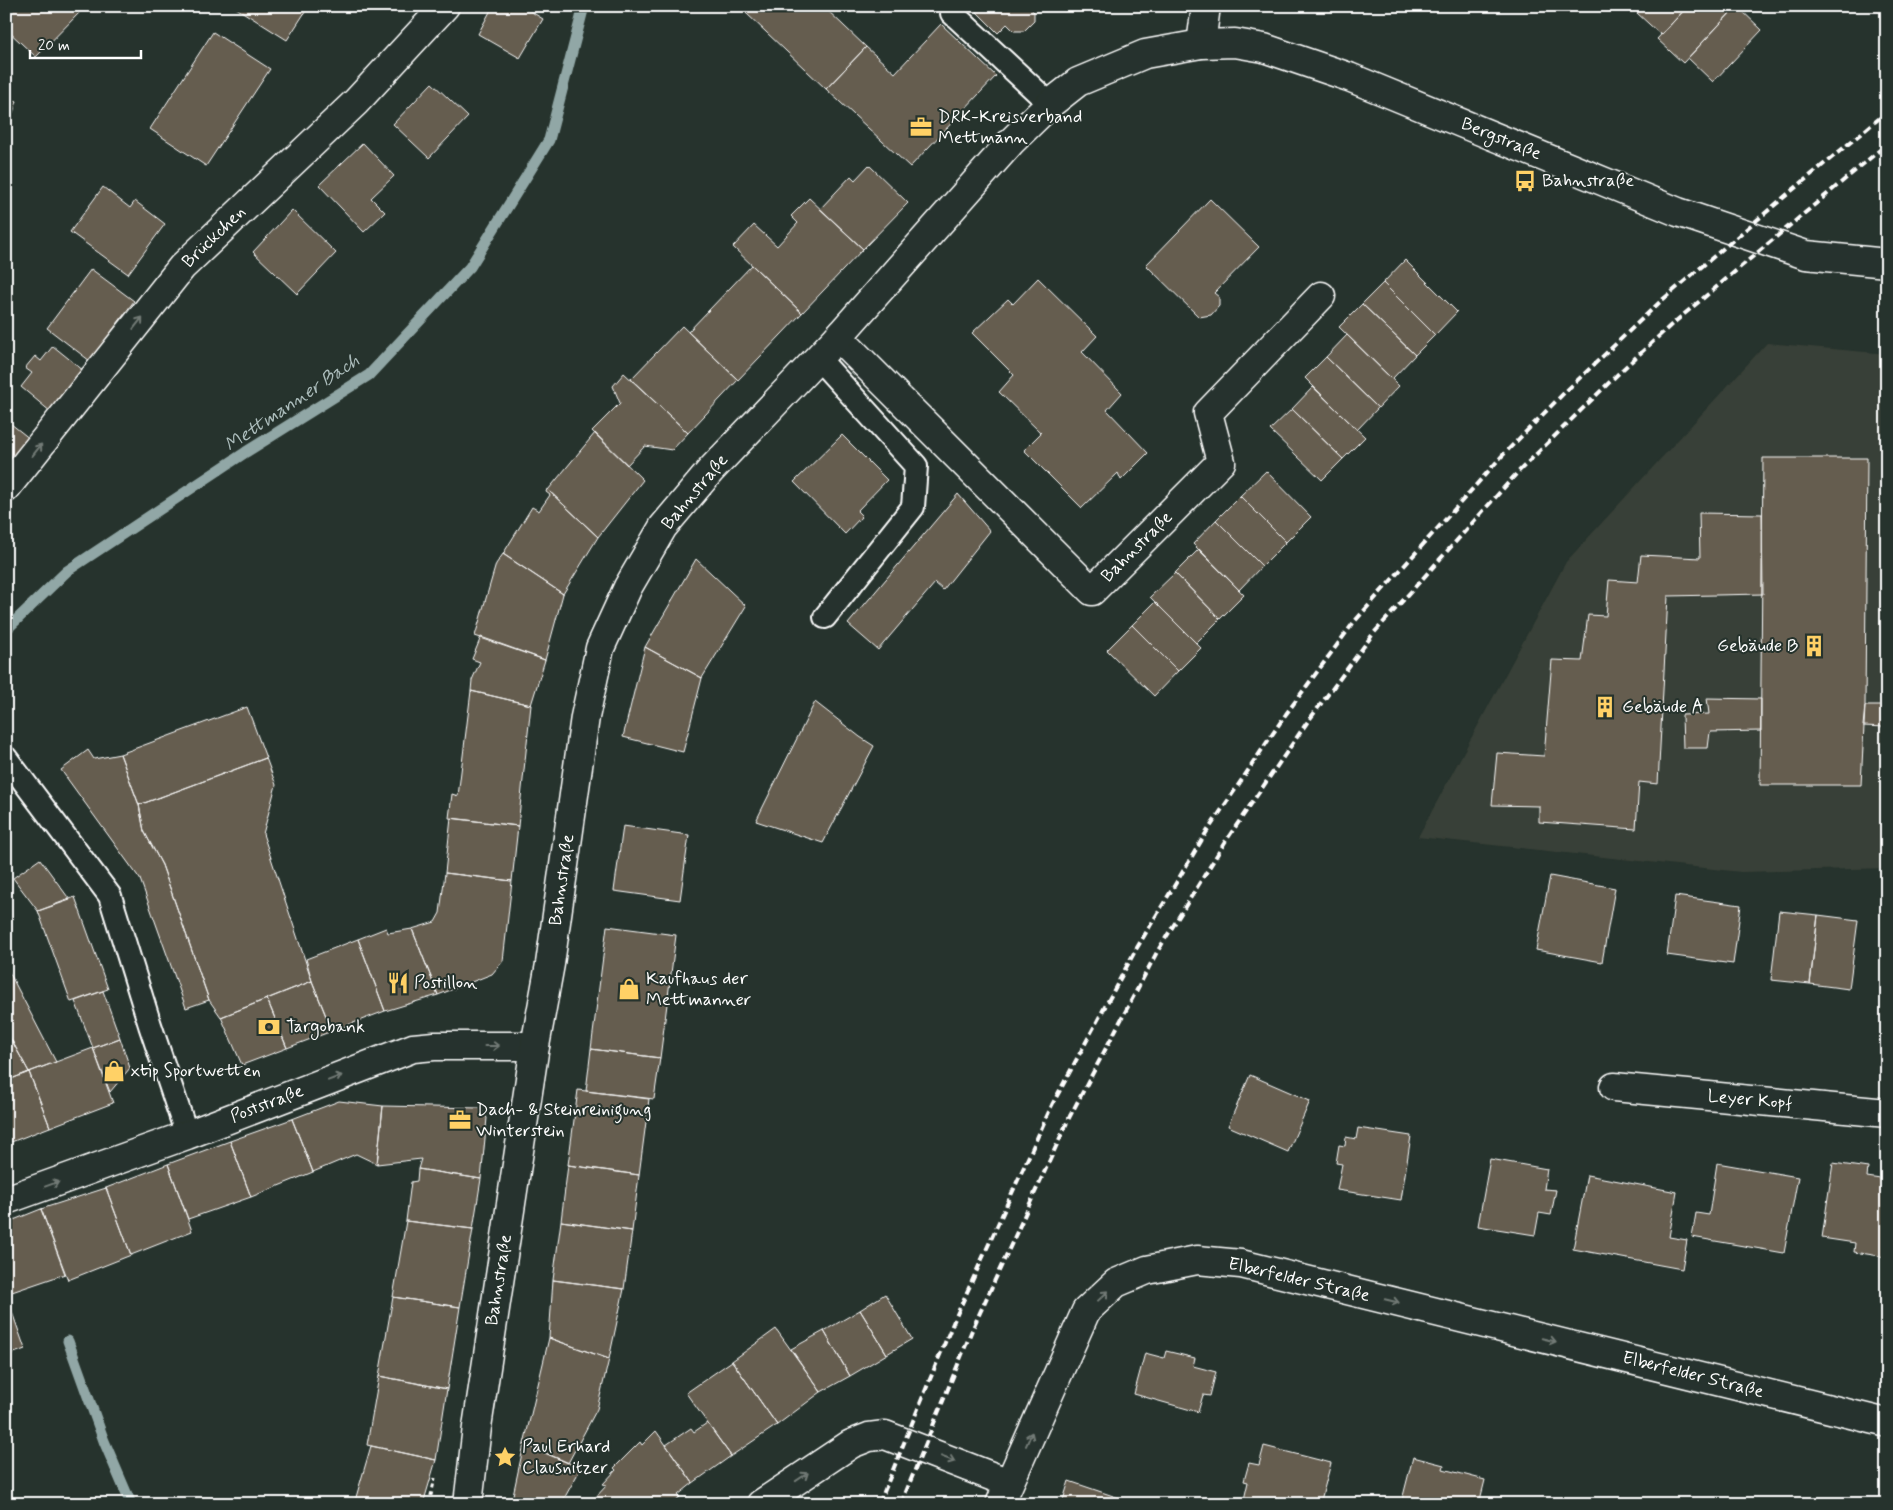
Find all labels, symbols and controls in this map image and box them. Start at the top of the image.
scale bar [30,28,141,60]
text: 20 m [38,36,70,56]
place label: DRK-Kreisverband Mettmann [938,105,1082,150]
street label: Bergstraße [1457,112,1545,167]
office icon: DRK-Kreisverband Mettmann [908,114,934,140]
bus stop icon: Bahnstraße [1512,168,1538,194]
place label: Bahnstraße [1542,169,1634,193]
street label: Brückchen [177,201,251,273]
one-way arrow [132,317,143,330]
water label: Mettmanner Bach [220,348,365,458]
one-way arrow [31,444,42,457]
street label: Bahnstraße [656,449,734,535]
street label: Bahnstraße [1096,506,1178,588]
building icon: Gebäude B [1801,633,1827,659]
place label: Gebäude B [1717,634,1798,658]
building icon: Gebäude A [1592,694,1618,720]
place label: Gebäude A [1622,695,1704,719]
street label: Bahnstraße [544,833,580,927]
place label: Kaufhaus der Mettmanner [646,967,752,1012]
restaurant icon: Postillon [385,970,411,996]
place label: Postillon [414,971,477,995]
shop icon: Kaufhaus der Mettmanner [616,976,642,1002]
bank icon: Targobank [256,1014,282,1040]
place label: Targobank [286,1015,365,1040]
one-way arrow [484,1041,500,1051]
shop icon: xtip Sportwetten [101,1058,127,1084]
place label: xtip Sportwetten [130,1059,261,1083]
one-way arrow [327,1073,343,1082]
street label: Poststraße [227,1079,307,1129]
street label: Leyer Kopf [1707,1084,1793,1116]
place label: Dach- & Steinreinigung Winterstein [476,1098,651,1143]
office icon: Dach- & Steinreinigung Winterstein [447,1107,473,1133]
one-way arrow [44,1179,59,1188]
street label: Bahnstraße [480,1232,518,1327]
street label: Elberfelder Straße [1226,1252,1372,1308]
one-way arrow [1096,1290,1109,1302]
one-way arrow [1383,1297,1399,1306]
one-way arrow [1541,1336,1557,1345]
street label: Elberfelder Straße [1620,1346,1766,1404]
one-way arrow [1024,1432,1034,1447]
place label: Paul Erhard Clausnitzer [522,1435,610,1480]
place icon: Paul Erhard Clausnitzer [492,1444,518,1470]
one-way arrow [940,1455,955,1464]
one-way arrow [794,1472,808,1482]

